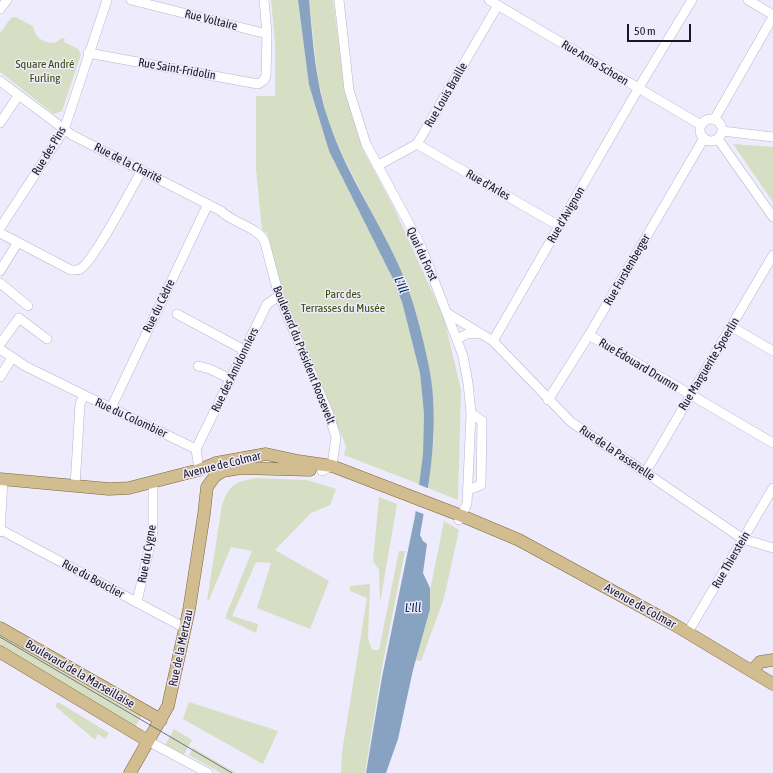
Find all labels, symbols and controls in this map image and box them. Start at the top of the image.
street label: Rue Voltaire [183,6,239,34]
scale bar [629,16,693,42]
text: 50 m [634,24,656,38]
street label: Rue Anna Schoen [559,37,631,89]
street label: Rue Saint-Fridolin [137,55,217,83]
park label: Square André Furling [15,57,75,85]
street label: Rue Louis Braille [422,60,470,130]
street label: Rue des Pins [29,124,69,178]
street label: Rue de la Charité [92,140,164,186]
street label: Rue d'Arles [463,167,513,203]
street label: Rue d'Avignon [544,184,588,246]
street label: Quai du Forst [403,225,441,283]
street label: Rue Furstenberger [601,232,653,308]
water label: L'Ill [391,274,411,296]
street label: Rue du Cèdre [140,277,178,335]
street label: Boulevard du Président Roosevelt [270,284,338,426]
park label: Parc des Terrasses du Musée [301,287,385,315]
street label: Rue Marguerite Spoerlin [676,315,742,413]
street label: Rue des Amidonniers [208,325,262,415]
street label: Rue Édouard Drumm [596,335,682,395]
street label: Rue du Colombier [93,395,169,441]
street label: Rue de la Passerelle [577,422,657,484]
street label: Avenue de Colmar [182,448,262,482]
street label: Rue du Cygne [135,524,159,584]
street label: Rue Thierstein [709,529,753,591]
street label: Rue du Bouclier [59,557,127,601]
street label: Avenue de Colmar [602,580,678,632]
water label: L'Ill [405,600,421,616]
street label: Rue de la Mertzau [166,608,196,688]
street label: Boulevard de la Marseillaise [23,637,137,711]

